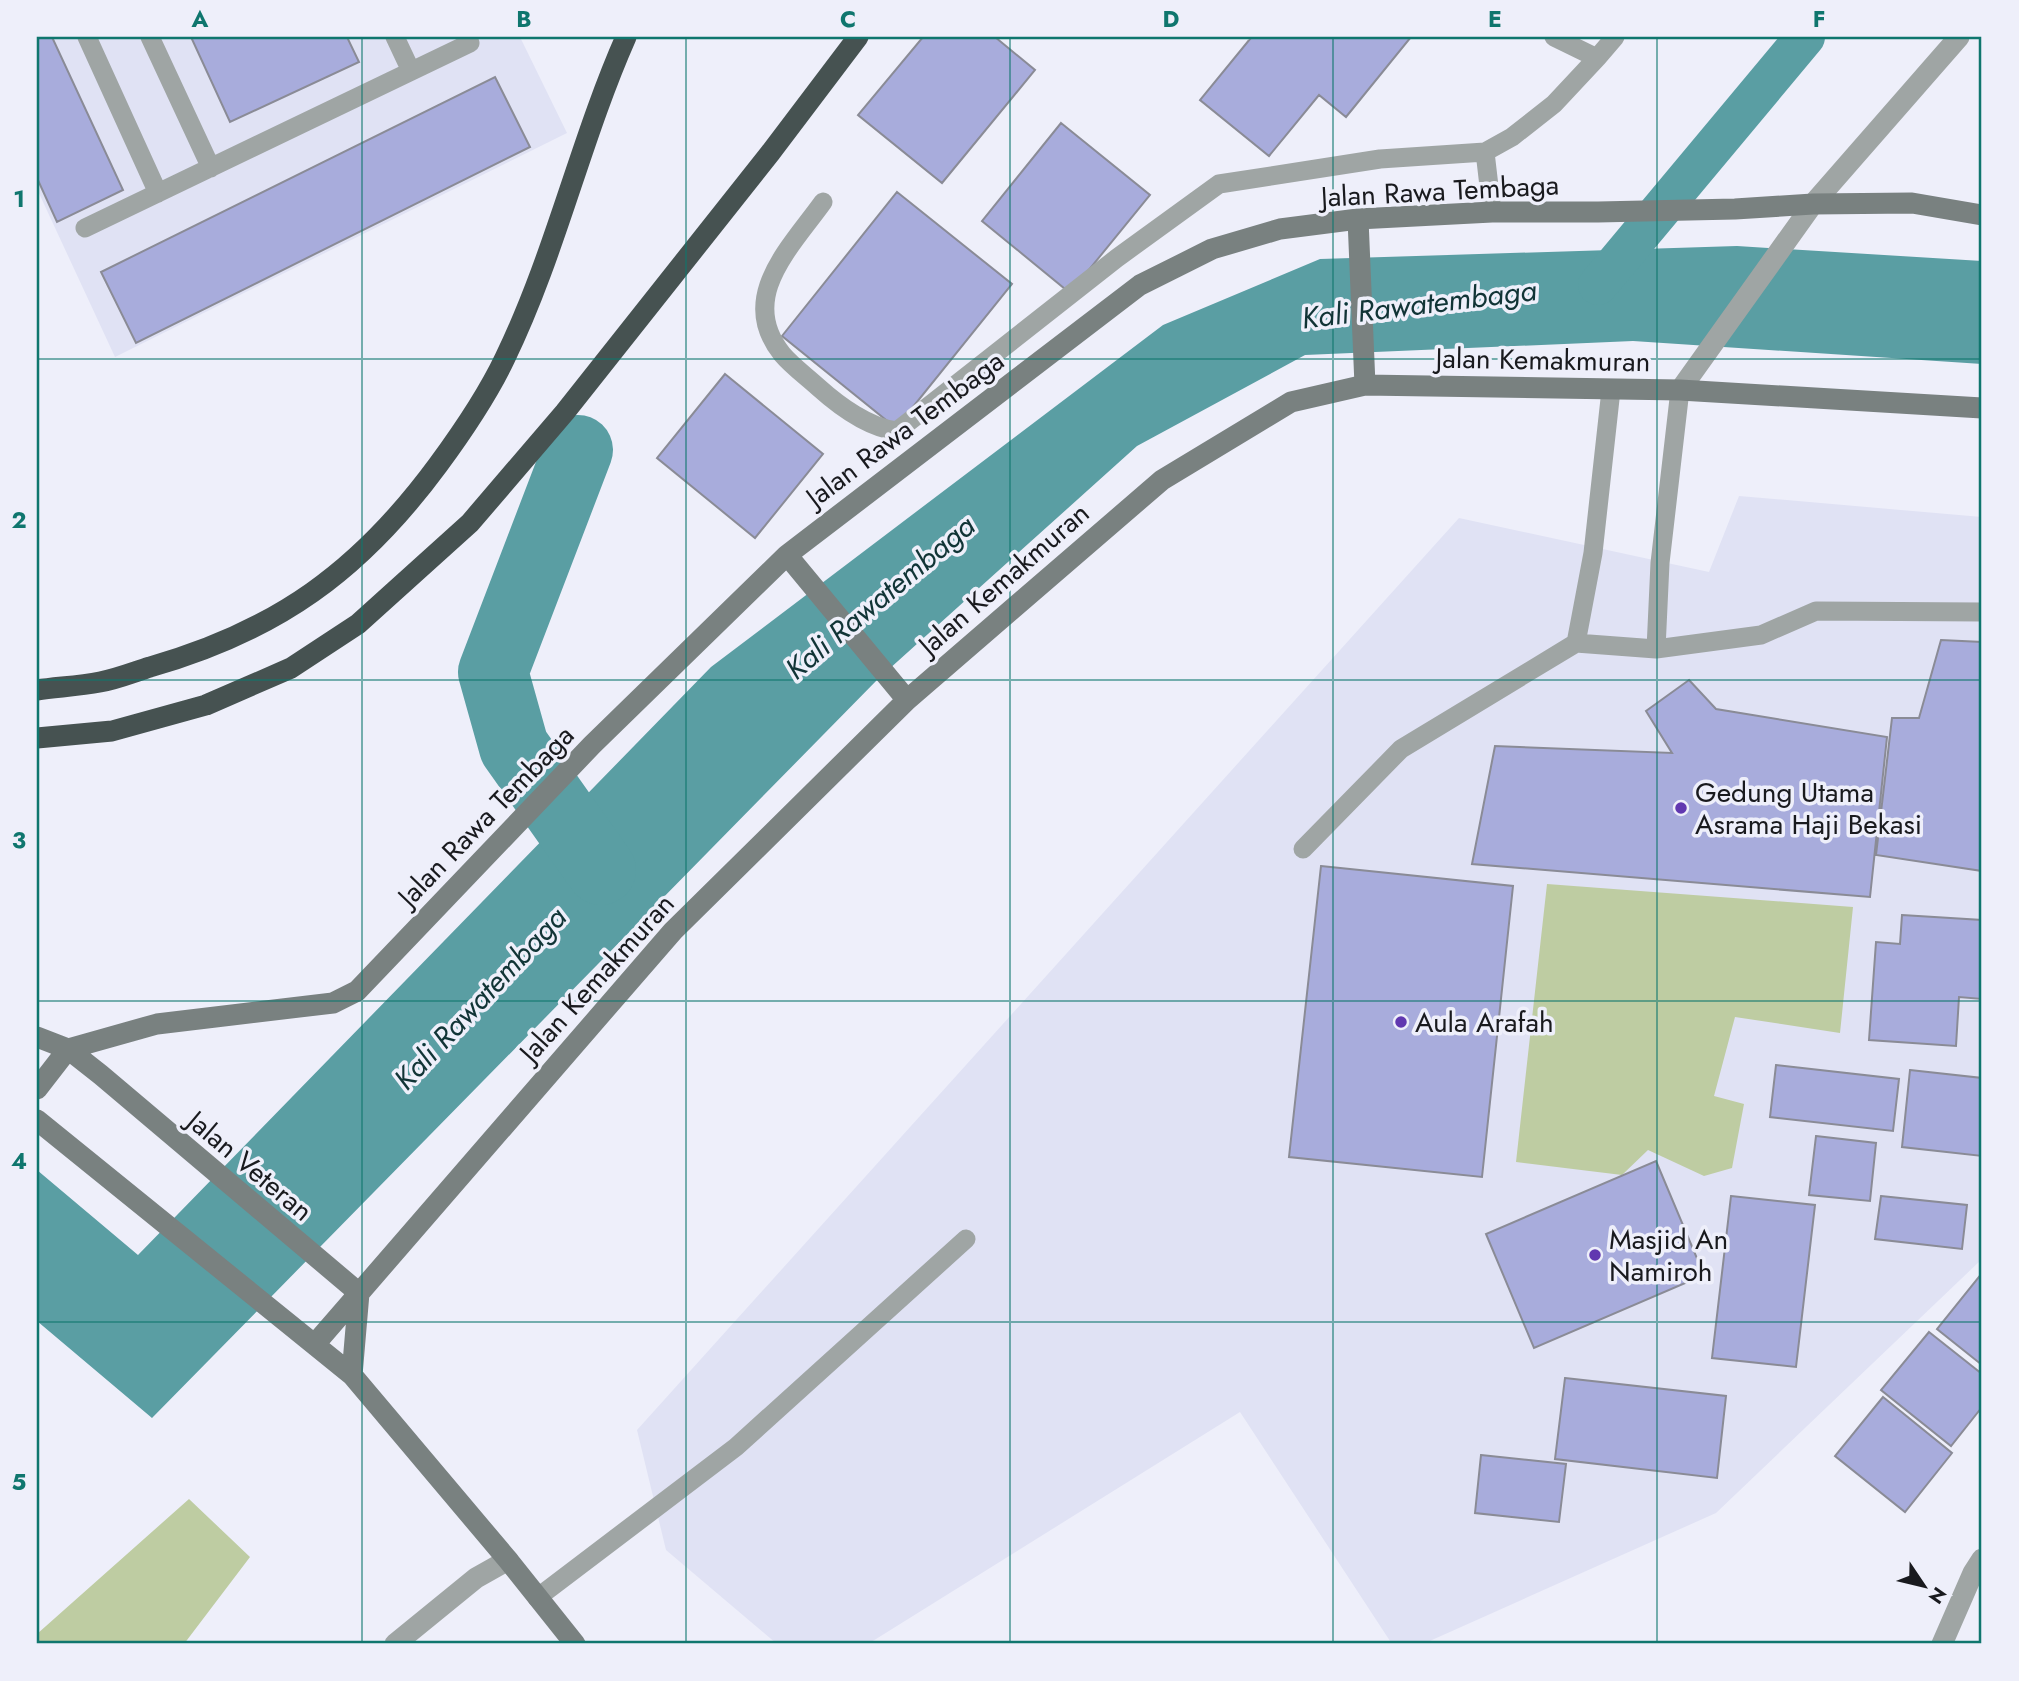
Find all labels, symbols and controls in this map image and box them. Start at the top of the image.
text: A [191,2,209,36]
text: B [516,2,532,36]
text: C [840,2,856,36]
text: D [1163,2,1180,36]
text: E [1488,2,1502,36]
text: F [1813,2,1825,36]
street label: Jalan Rawa Tembaga [1316,164,1560,218]
text: 1 [13,182,25,216]
water label: Kali Rawatembaga [1299,268,1539,340]
street label: Jalan Kemakmuran [1431,338,1651,382]
street label: Jalan Rawa Tembaga [794,341,1013,520]
street label: Jalan Kemakmuran [907,493,1098,667]
text: 2 [11,503,27,537]
water label: Kali Rawatembaga [776,504,985,689]
street label: Jalan Rawa Tembaga [386,716,584,919]
place label: Gedung Utama Asrama Haji Bekasi [1695,772,1922,845]
marker: Gedung Utama Asrama Haji Bekasi [1673,800,1689,816]
text: 3 [12,823,26,857]
street label: Jalan Kemakmuran [507,885,684,1074]
water label: Kali Rawatembaga [384,897,577,1099]
place label: Aula Arafah [1415,1002,1554,1043]
marker: Aula Arafah [1393,1014,1409,1030]
street label: Jalan Veteran [175,1099,322,1231]
text: 4 [11,1144,27,1178]
place label: Masjid An Namiroh [1609,1219,1728,1292]
marker: Masjid An Namiroh [1587,1247,1603,1263]
text: 5 [12,1465,26,1499]
north arrow [1890,1552,1960,1622]
text: N [1922,1582,1953,1609]

